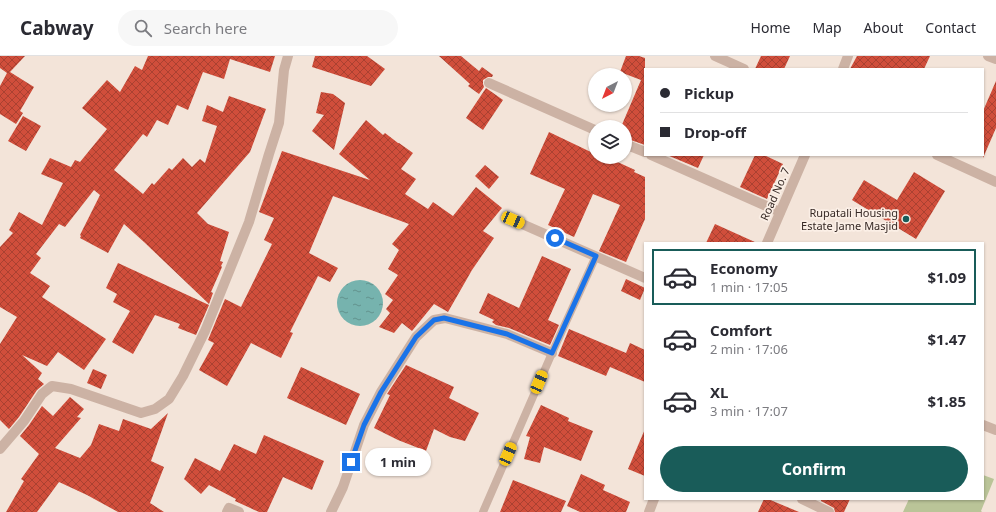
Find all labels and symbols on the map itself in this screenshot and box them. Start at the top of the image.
north arrow [588,68,632,112]
street label: Road No. 7 [756,165,793,223]
place label: Rupatali Housing Estate Jame Masjid [801,205,898,233]
car [500,210,526,230]
marker: Rupatali Housing Estate Jame Masjid [901,214,911,224]
route start [546,229,564,247]
car [529,369,549,395]
car [498,441,518,467]
callout: 1 min [365,448,431,476]
route end [342,453,360,471]

